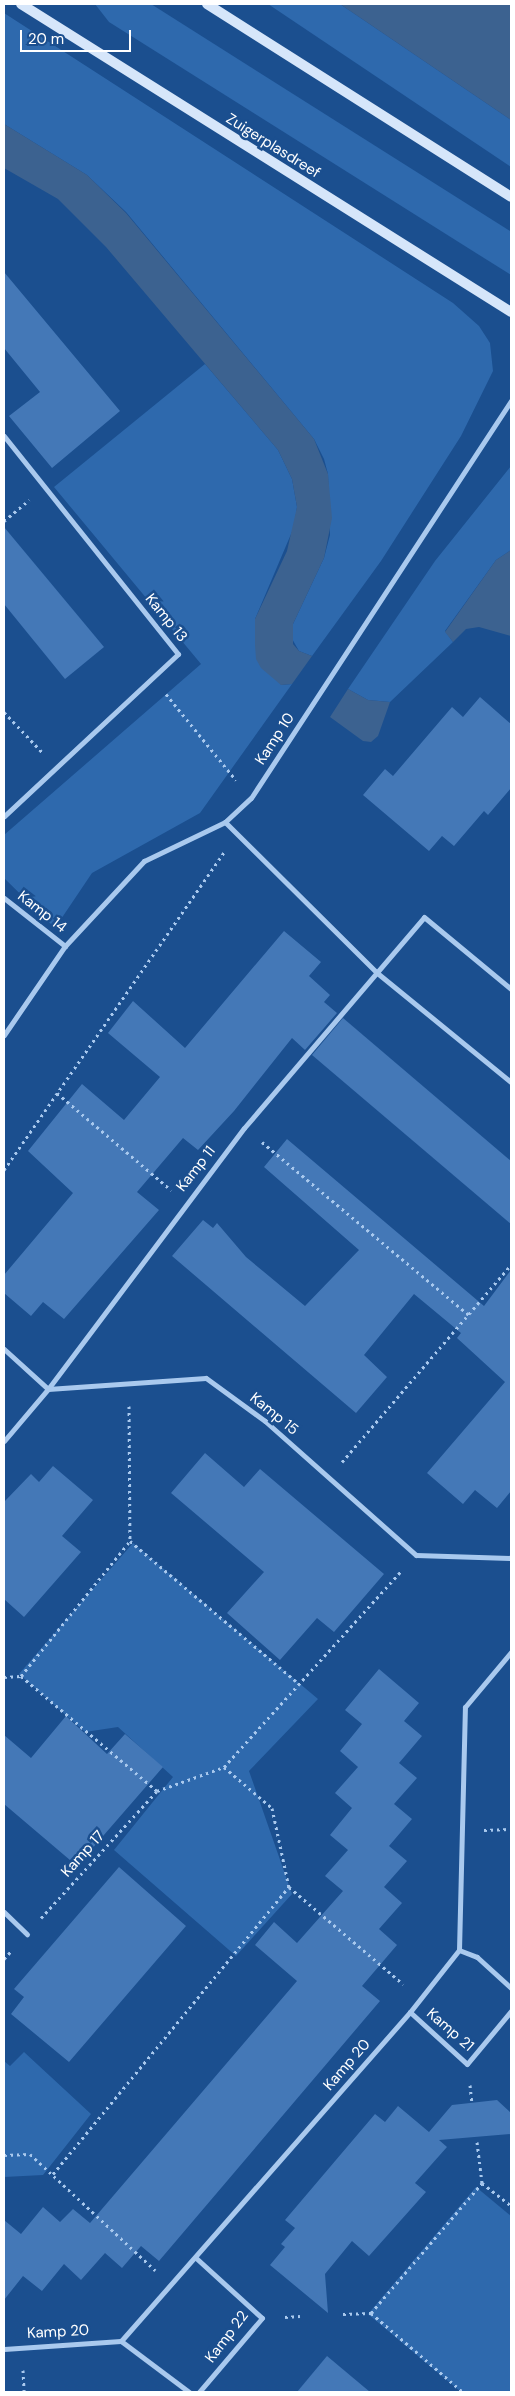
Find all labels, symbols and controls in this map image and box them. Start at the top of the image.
scale bar [22,20,134,52]
text: 20 m [28,29,64,49]
street label: Zuigerplasdreef [223,110,323,182]
street label: Kamp 13 [141,590,191,646]
street label: Kamp 10 [252,710,298,768]
street label: Kamp 14 [14,887,70,937]
street label: Kamp 11 [173,1143,219,1195]
street label: Kamp 15 [246,1389,302,1439]
street label: Kamp 17 [58,1827,108,1881]
street label: Kamp 21 [423,2005,477,2055]
street label: Kamp 20 [320,2036,374,2094]
street label: Kamp 22 [202,2307,252,2367]
street label: Kamp 20 [27,2321,89,2343]

